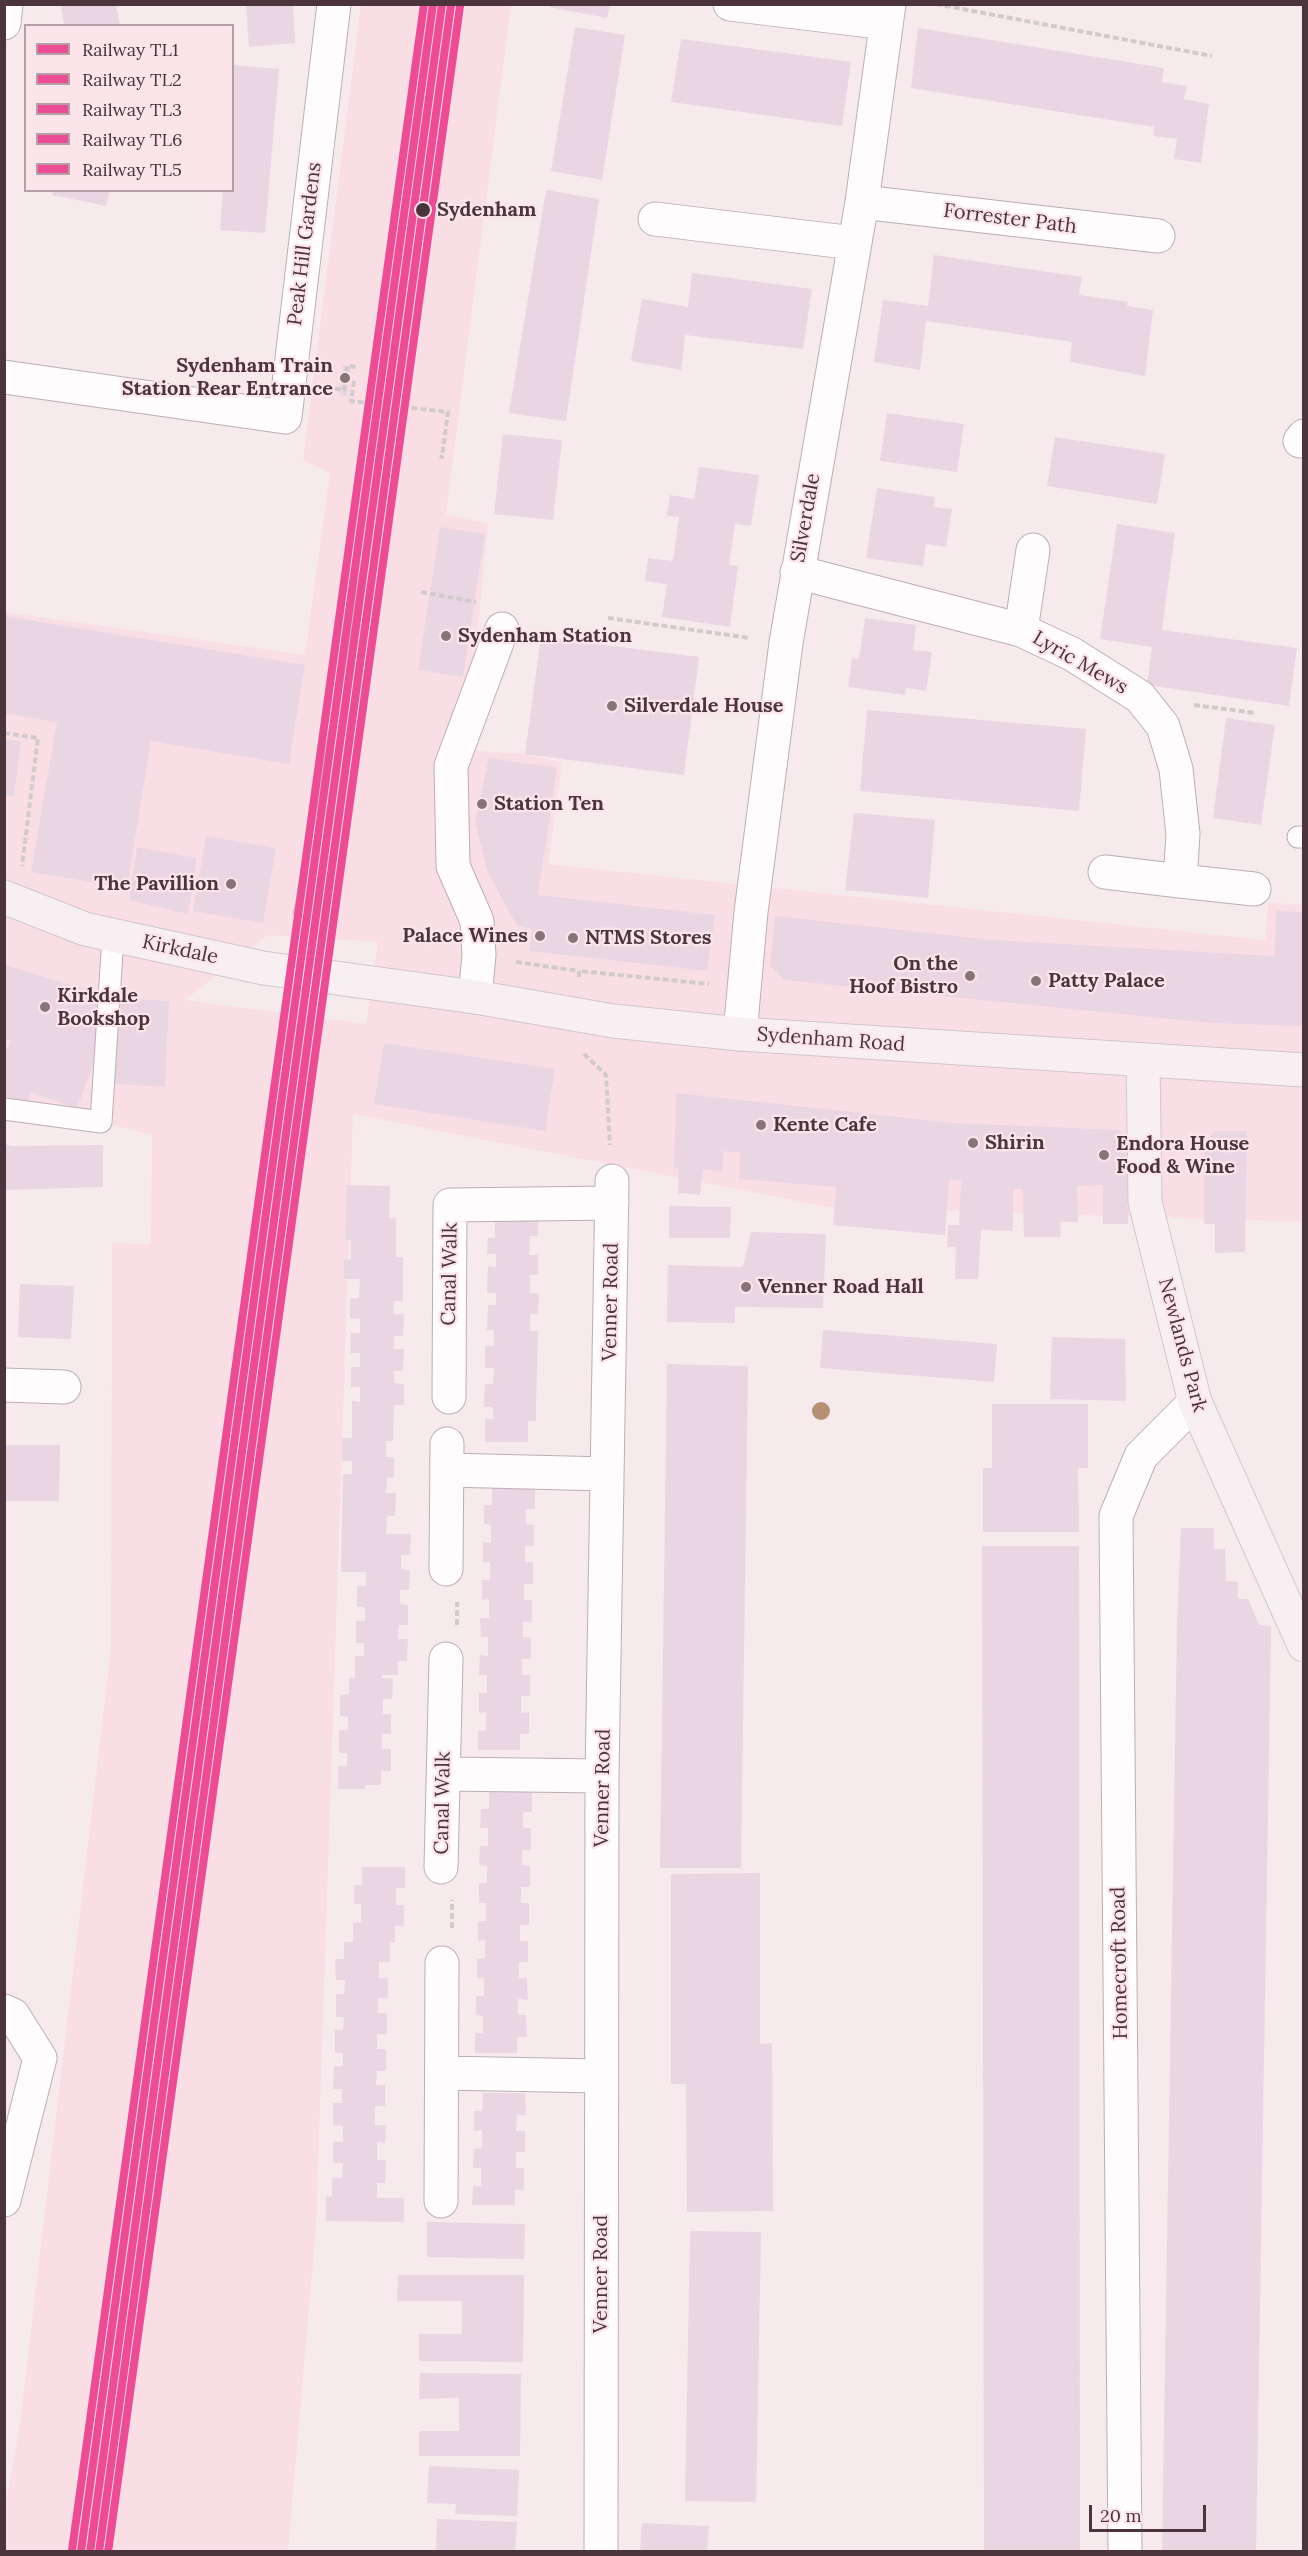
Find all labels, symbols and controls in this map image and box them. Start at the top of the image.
legend [24,24,234,192]
text: Railway TL1 [82,38,179,61]
text: Railway TL2 [82,68,182,91]
text: Railway TL3 [82,98,182,121]
text: Railway TL6 [82,128,182,151]
text: Railway TL5 [82,158,182,181]
street label: Peak Hill Gardens [283,161,327,327]
place label: Sydenham [437,198,536,222]
street label: Forrester Path [942,199,1078,239]
marker: Sydenham [414,201,432,219]
place label: Sydenham Train Station Rear Entrance [122,354,333,401]
marker: Sydenham Train Station Rear Entrance [338,371,352,385]
street label: Silverdale [786,472,826,564]
place label: Sydenham Station [458,624,632,648]
street label: Lyric Mews [1028,626,1132,700]
marker: Sydenham Station [439,629,453,643]
place label: Silverdale House [624,694,784,718]
marker: Silverdale House [605,699,619,713]
place label: Station Ten [494,792,604,816]
marker: Station Ten [475,797,489,811]
place label: The Pavillion [94,872,219,896]
marker: The Pavillion [224,877,238,891]
place label: Palace Wines [402,924,528,948]
place label: NTMS Stores [585,926,711,950]
marker: Palace Wines [533,929,547,943]
street label: Kirkdale [140,930,220,970]
marker: NTMS Stores [566,931,580,945]
place label: On the Hoof Bistro [849,952,958,999]
marker: On the Hoof Bistro [963,969,977,983]
place label: Patty Palace [1048,969,1165,993]
marker: Patty Palace [1029,974,1043,988]
place label: Kirkdale Bookshop [57,984,150,1031]
marker: Kirkdale Bookshop [38,1000,52,1014]
street label: Sydenham Road [756,1023,906,1057]
place label: Kente Cafe [773,1113,877,1137]
marker: Kente Cafe [754,1118,768,1132]
place label: Shirin [985,1131,1045,1155]
place label: Endora House Food & Wine [1116,1132,1249,1179]
marker: Shirin [966,1136,980,1150]
marker: Endora House Food & Wine [1097,1148,1111,1162]
street label: Canal Walk [437,1222,463,1326]
street label: Venner Road [598,1243,624,1361]
place label: Venner Road Hall [758,1275,924,1299]
street label: Newlands Park [1153,1275,1211,1415]
marker: Venner Road Hall [739,1280,753,1294]
street label: Venner Road [590,1729,616,1847]
street label: Canal Walk [430,1751,456,1855]
street label: Homecroft Road [1107,1886,1133,2040]
street label: Venner Road [589,2215,613,2333]
scale bar [1092,2493,1209,2531]
text: 20 m [1100,2504,1142,2527]

